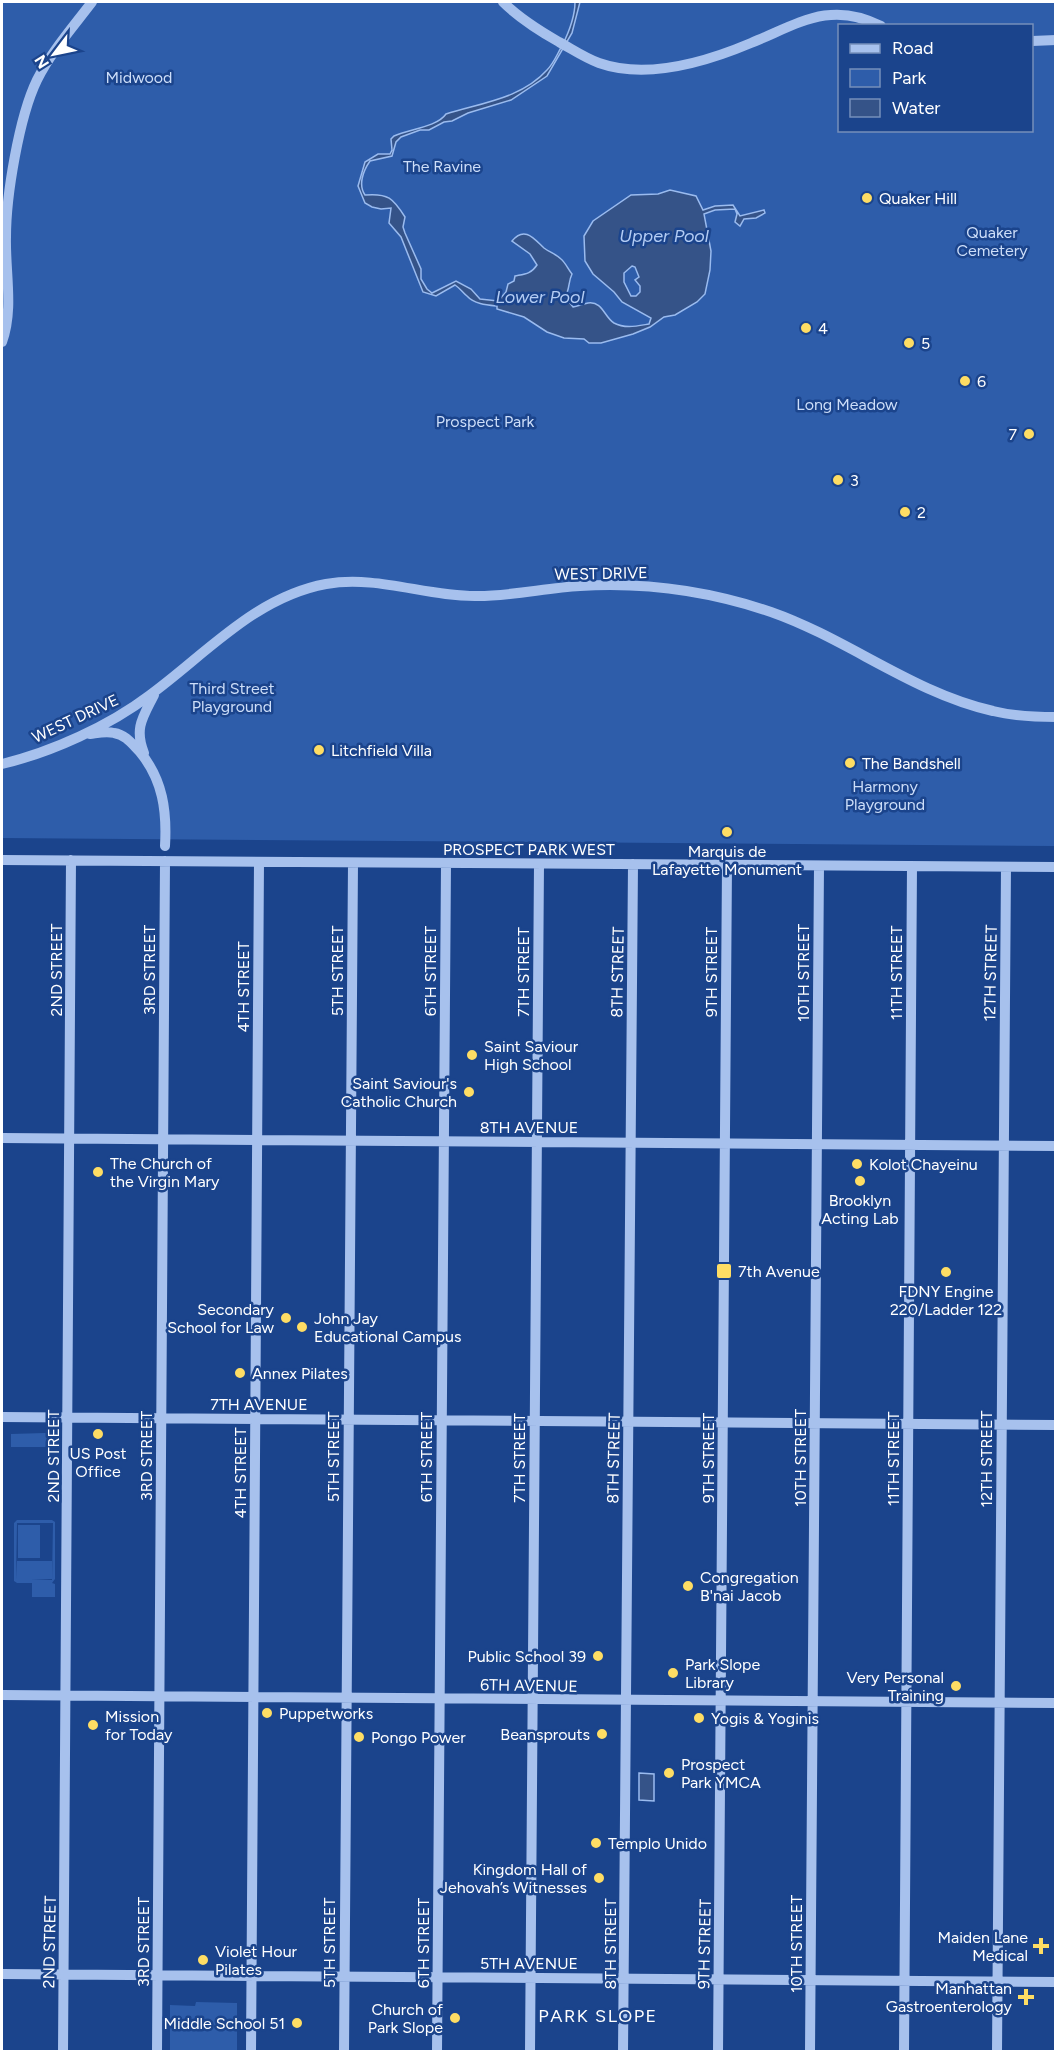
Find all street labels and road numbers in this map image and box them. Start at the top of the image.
street label: WEST DRIVE [554,563,648,584]
street label: WEST DRIVE [29,690,122,747]
street label: PROSPECT PARK WEST [443,840,615,859]
street label: 2ND STREET [47,923,66,1016]
street label: 10TH STREET [794,924,813,1022]
street label: 12TH STREET [980,924,1001,1022]
street label: 3RD STREET [140,925,159,1015]
street label: 5TH STREET [328,926,347,1016]
street label: 6TH STREET [421,926,440,1016]
street label: 8TH STREET [607,926,628,1018]
street label: 11TH STREET [887,926,906,1020]
street label: 7TH STREET [514,927,533,1017]
street label: 9TH STREET [702,927,721,1017]
street label: 4TH STREET [234,941,253,1033]
street label: 8TH AVENUE [480,1118,578,1137]
street label: 7TH AVENUE [210,1395,308,1414]
street label: 2ND STREET [44,1409,63,1502]
street label: 10TH STREET [791,1409,810,1507]
street label: 12TH STREET [977,1410,996,1507]
street label: 3RD STREET [137,1411,156,1501]
street label: 5TH STREET [324,1412,343,1502]
street label: 6TH STREET [417,1412,436,1502]
street label: 8TH STREET [603,1412,624,1504]
street label: 11TH STREET [884,1412,903,1506]
street label: 7TH STREET [510,1413,529,1503]
street label: 9TH STREET [699,1413,718,1503]
street label: 4TH STREET [231,1427,250,1519]
street label: 6TH AVENUE [480,1675,578,1696]
street label: 2ND STREET [39,1895,60,1989]
street label: 10TH STREET [787,1895,806,1993]
street label: 3RD STREET [134,1897,153,1987]
street label: 5TH STREET [320,1898,339,1988]
street label: 6TH STREET [414,1898,433,1988]
street label: 8TH STREET [601,1898,620,1990]
street label: 9TH STREET [694,1899,715,1989]
street label: 5TH AVENUE [480,1954,578,1973]

